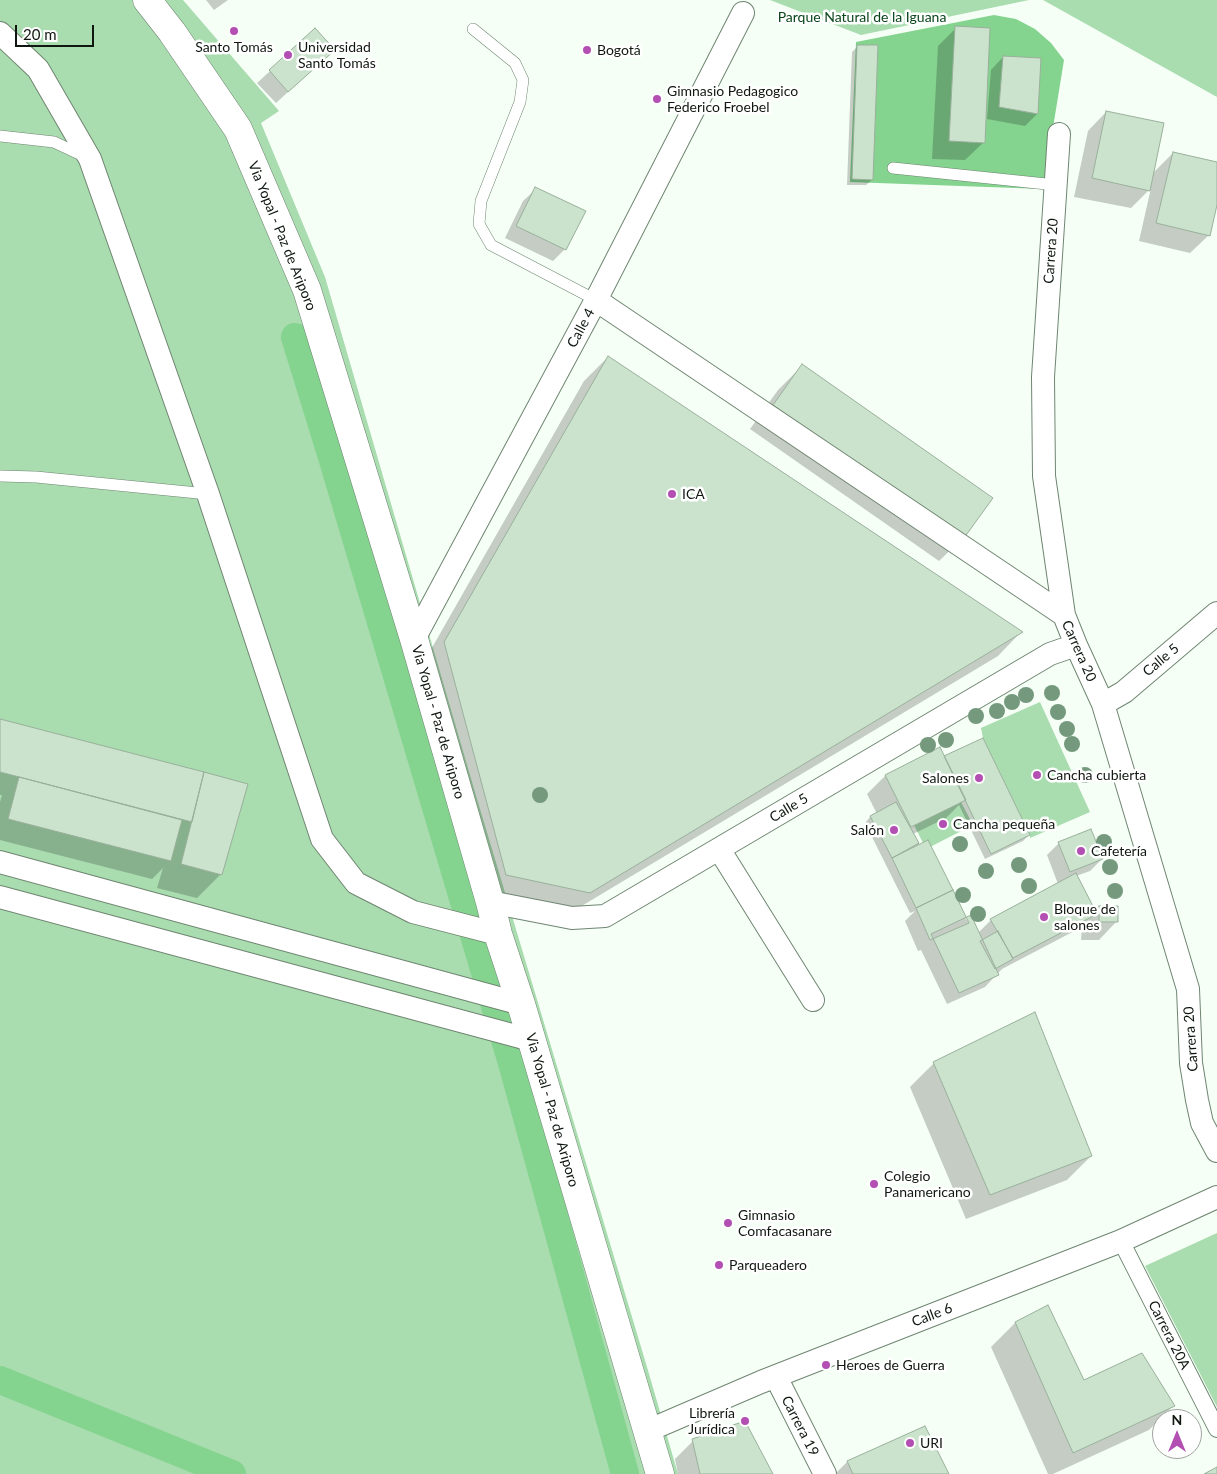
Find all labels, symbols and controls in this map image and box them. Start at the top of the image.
park label: Parque Natural de la Iguana [778,9,946,25]
scale bar [18,15,96,47]
text: 20 m [23,25,57,43]
marker: Santo Tomás [228,25,240,37]
place label: Santo Tomás [195,39,273,55]
place label: Universidad Santo Tomás [298,39,376,72]
place label: Bogotá [597,42,641,58]
marker: Bogotá [581,44,593,56]
marker: Universidad Santo Tomás [282,49,294,61]
place label: Gimnasio Pedagogico Federico Froebel [667,83,798,115]
marker: Gimnasio Pedagogico Federico Froebel [651,93,663,105]
street label: Via Yopal - Paz de Ariporo [244,159,320,313]
street label: Carrera 20 [1040,218,1062,284]
street label: Calle 4 [564,306,598,350]
place label: ICA [682,486,705,502]
marker: ICA [666,488,678,500]
street label: Carrera 20 [1058,618,1100,684]
street label: Calle 5 [1140,640,1182,680]
street label: Via Yopal - Paz de Ariporo [408,643,468,801]
place label: Cancha cubierta [1047,767,1146,783]
marker: Cancha cubierta [1031,769,1043,781]
place label: Salones [922,770,969,786]
marker: Salones [973,772,985,784]
street label: Calle 5 [767,790,811,826]
place label: Cancha pequeña [953,816,1055,832]
marker: Cancha pequeña [937,818,949,830]
place label: Salón [850,822,884,838]
marker: Salón [888,824,900,836]
place label: Cafetería [1091,843,1147,859]
marker: Cafetería [1075,845,1087,857]
place label: Bloque de salones [1054,901,1116,934]
marker: Bloque de salones [1038,911,1050,923]
street label: Carrera 20 [1180,1006,1202,1072]
street label: Via Yopal - Paz de Ariporo [522,1031,582,1189]
place label: Colegio Panamericano [884,1168,971,1200]
marker: Colegio Panamericano [868,1178,880,1190]
place label: Gimnasio Comfacasanare [738,1207,832,1240]
marker: Gimnasio Comfacasanare [722,1217,734,1229]
place label: Parqueadero [729,1257,807,1273]
marker: Parqueadero [713,1259,725,1271]
street label: Carrera 20A [1145,1298,1193,1372]
street label: Calle 6 [909,1300,955,1330]
place label: Heroes de Guerra [836,1357,945,1373]
marker: Heroes de Guerra [820,1359,832,1371]
street label: Carrera 19 [778,1393,822,1459]
place label: Librería Jurídica [688,1405,735,1438]
north arrow [1152,1409,1202,1459]
text: N [1172,1411,1182,1428]
marker: Librería Jurídica [739,1415,751,1427]
place label: URI [920,1435,943,1451]
marker: URI [904,1437,916,1449]

